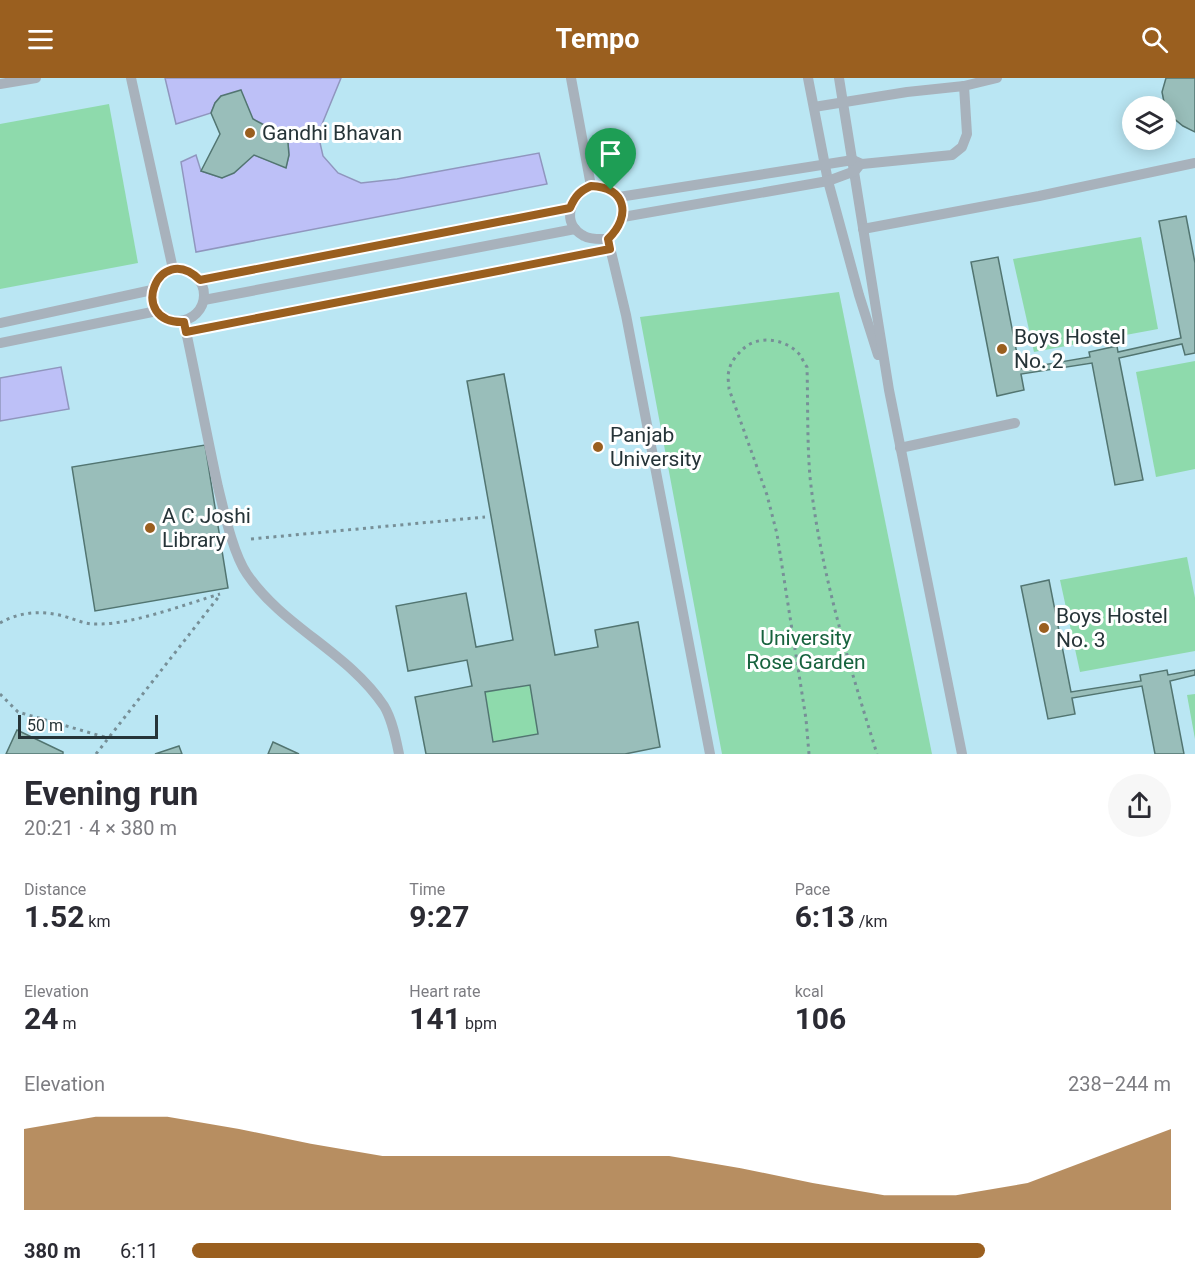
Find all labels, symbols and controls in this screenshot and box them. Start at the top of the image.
icon: menu [24,23,57,56]
text: Tempo [556,23,639,55]
icon: search [1138,23,1171,56]
map controls [1122,96,1176,150]
button: layers [1122,96,1176,150]
place label: Gandhi Bhavan [262,121,402,145]
marker: Gandhi Bhavan [243,126,257,140]
pin [585,128,636,190]
icon: arrive [594,137,627,170]
place label: Boys Hostel No. 2 [1014,325,1126,373]
marker: Boys Hostel No. 2 [995,342,1009,356]
place label: Panjab University [610,423,701,471]
marker: Panjab University [591,440,605,454]
place label: A C Joshi Library [162,504,251,552]
marker: A C Joshi Library [143,521,157,535]
place label: Boys Hostel No. 3 [1056,604,1168,652]
marker: Boys Hostel No. 3 [1037,621,1051,635]
park label: University Rose Garden [746,626,866,674]
scale bar [18,712,158,740]
text: 50 m [27,716,63,735]
text: Evening run [24,774,198,813]
button: share [1108,774,1171,837]
text: 20:21 · 4 × 380 m [24,816,177,840]
text: Distance [24,880,86,899]
text: Time [409,880,445,899]
text: Pace [795,880,830,899]
text: 1.52 [24,899,84,934]
text: 9:27 [409,899,469,934]
text: 6:13 [795,899,855,934]
text: km [84,912,110,931]
text: /km [855,912,887,931]
text: Elevation [24,982,89,1001]
text: Heart rate [409,982,480,1001]
text: kcal [795,982,824,1001]
text: 24 [24,1001,58,1036]
text: 141 [409,1001,461,1036]
text: 106 [795,1001,846,1036]
text: m [58,1014,76,1033]
text: bpm [461,1014,497,1033]
text: Elevation [24,1072,105,1096]
text: 238–244 m [1068,1072,1171,1096]
text: 380 m [24,1239,81,1263]
text: 6:11 [120,1239,159,1263]

